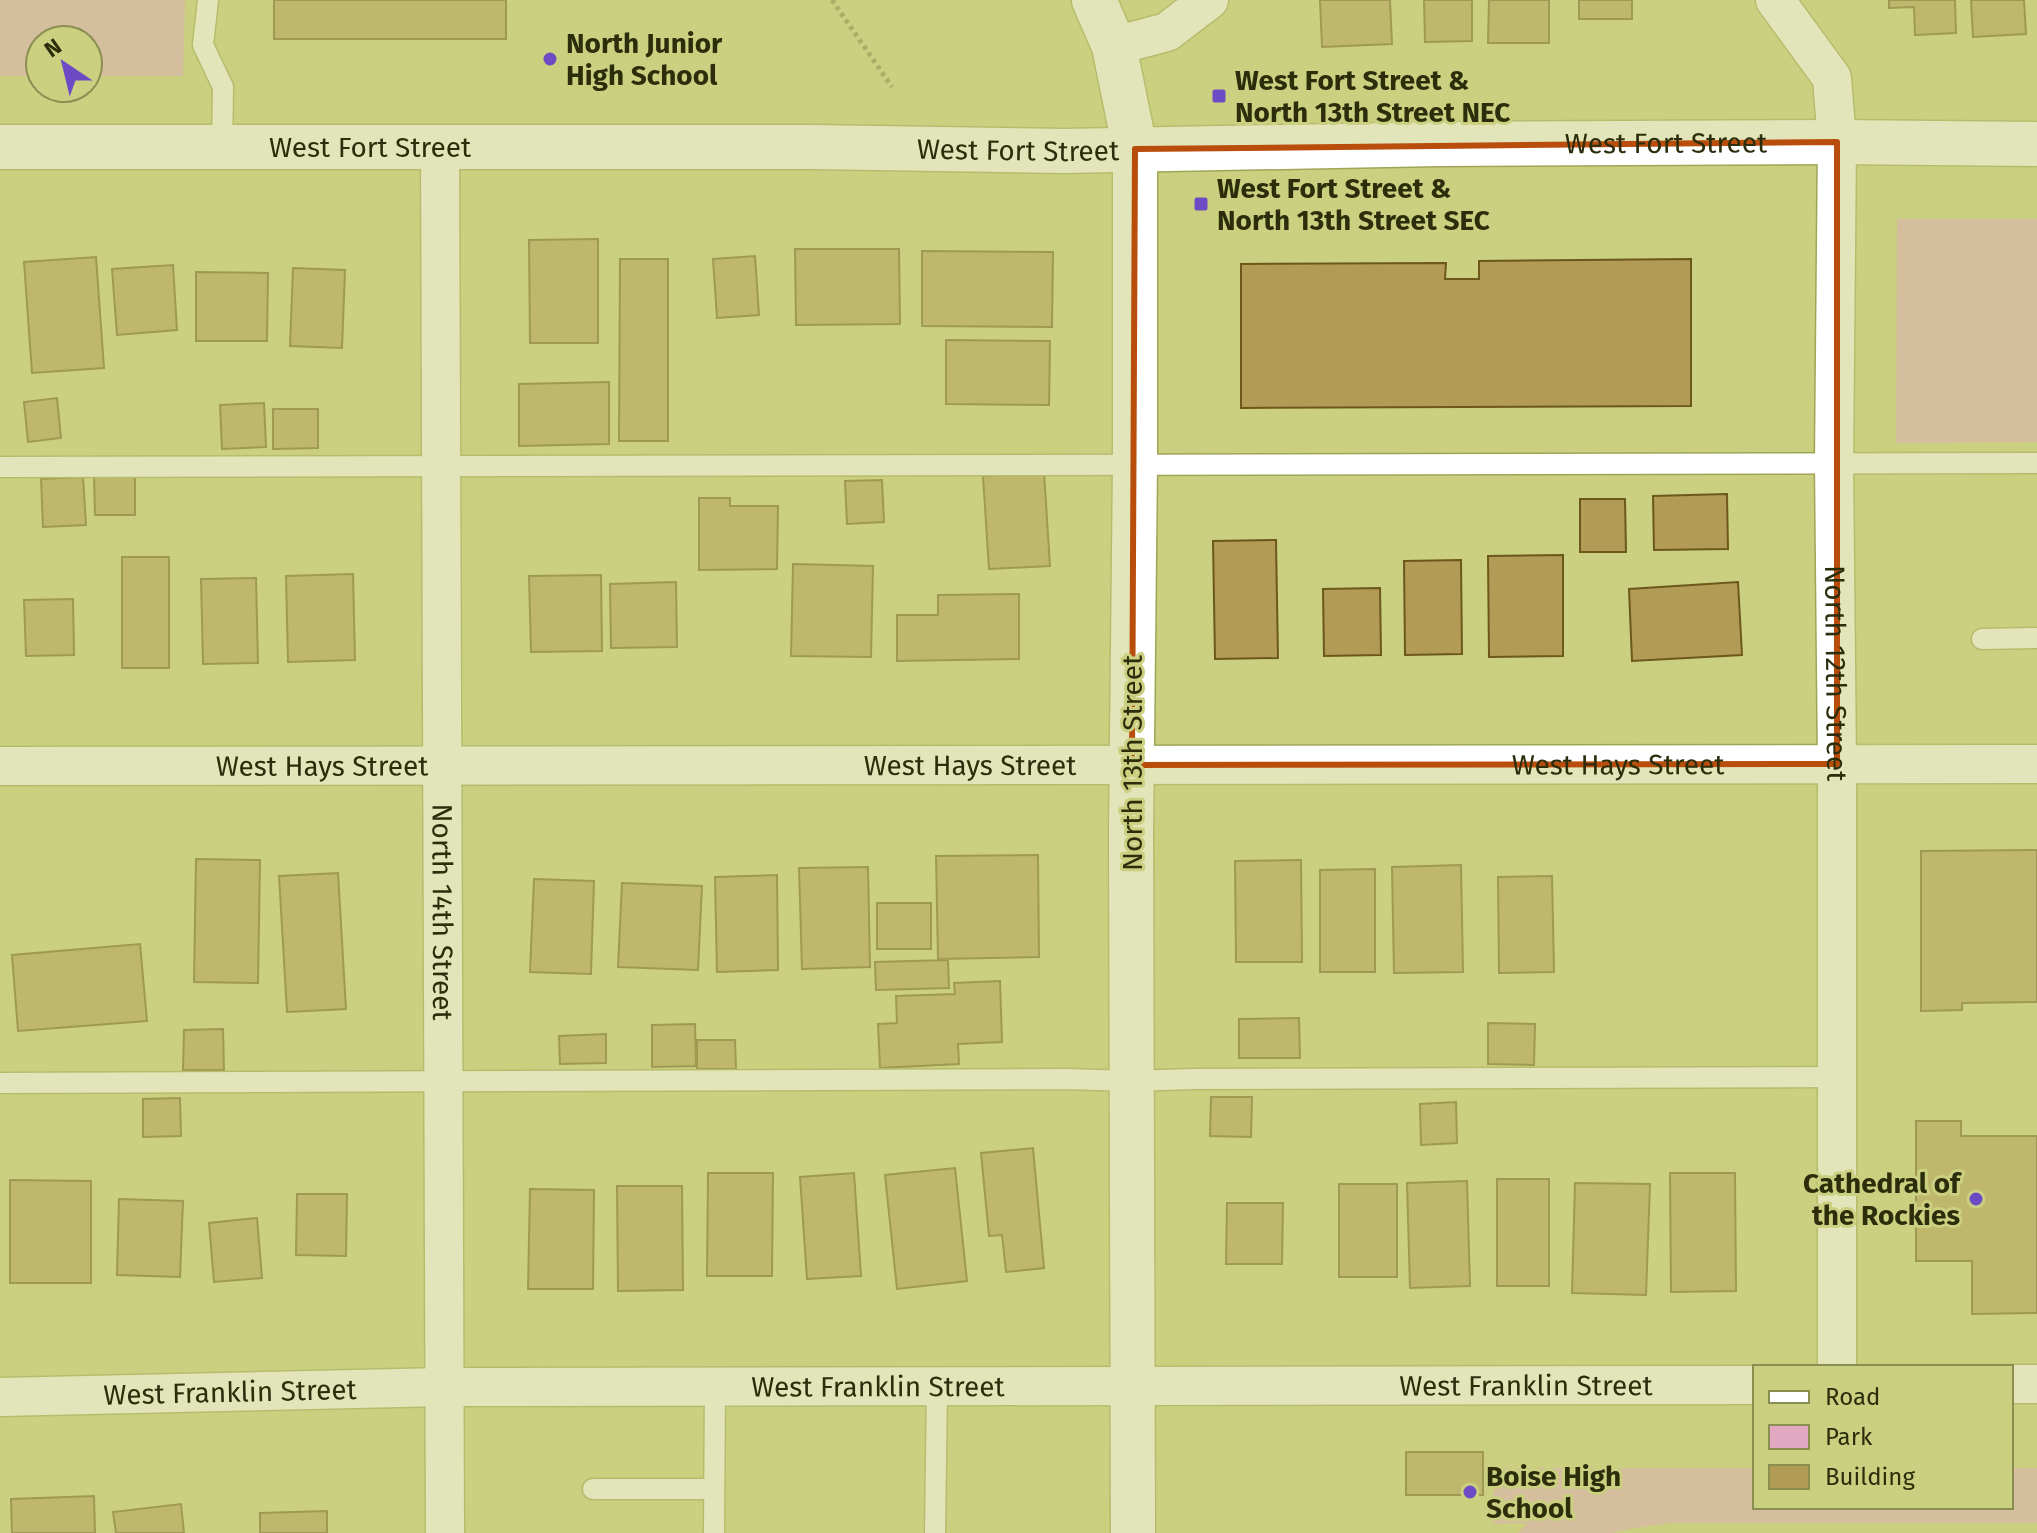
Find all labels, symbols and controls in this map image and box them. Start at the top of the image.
north arrow [24,24,104,104]
place label: North Junior High School [566,27,723,92]
text: N [39,33,67,63]
marker: North Junior High School [541,50,559,68]
place label: West Fort Street & North 13th Street NEC [1235,64,1510,129]
marker: West Fort Street & North 13th Street NEC [1210,87,1228,105]
street label: West Fort Street [1565,126,1768,160]
street label: West Fort Street [269,131,472,164]
street label: West Fort Street [917,133,1120,168]
place label: West Fort Street & North 13th Street SEC [1217,172,1490,237]
marker: West Fort Street & North 13th Street SEC [1192,195,1210,213]
street label: North 12th Street [1818,565,1853,782]
street label: North 13th Street [1116,654,1149,871]
street label: West Hays Street [1512,748,1725,782]
street label: West Hays Street [864,749,1077,782]
street label: West Hays Street [216,750,429,783]
street label: North 14th Street [425,803,459,1022]
place label: Cathedral of the Rockies [1803,1167,1963,1232]
marker: Cathedral of the Rockies [1967,1190,1985,1208]
legend [1753,1365,2013,1509]
street label: West Franklin Street [1399,1369,1653,1403]
street label: West Franklin Street [751,1370,1005,1404]
street label: West Franklin Street [103,1373,358,1412]
text: Road [1825,1383,1880,1411]
text: Park [1825,1423,1873,1451]
place label: Boise High School [1486,1460,1621,1525]
text: Building [1825,1463,1915,1491]
marker: Boise High School [1461,1483,1479,1501]

